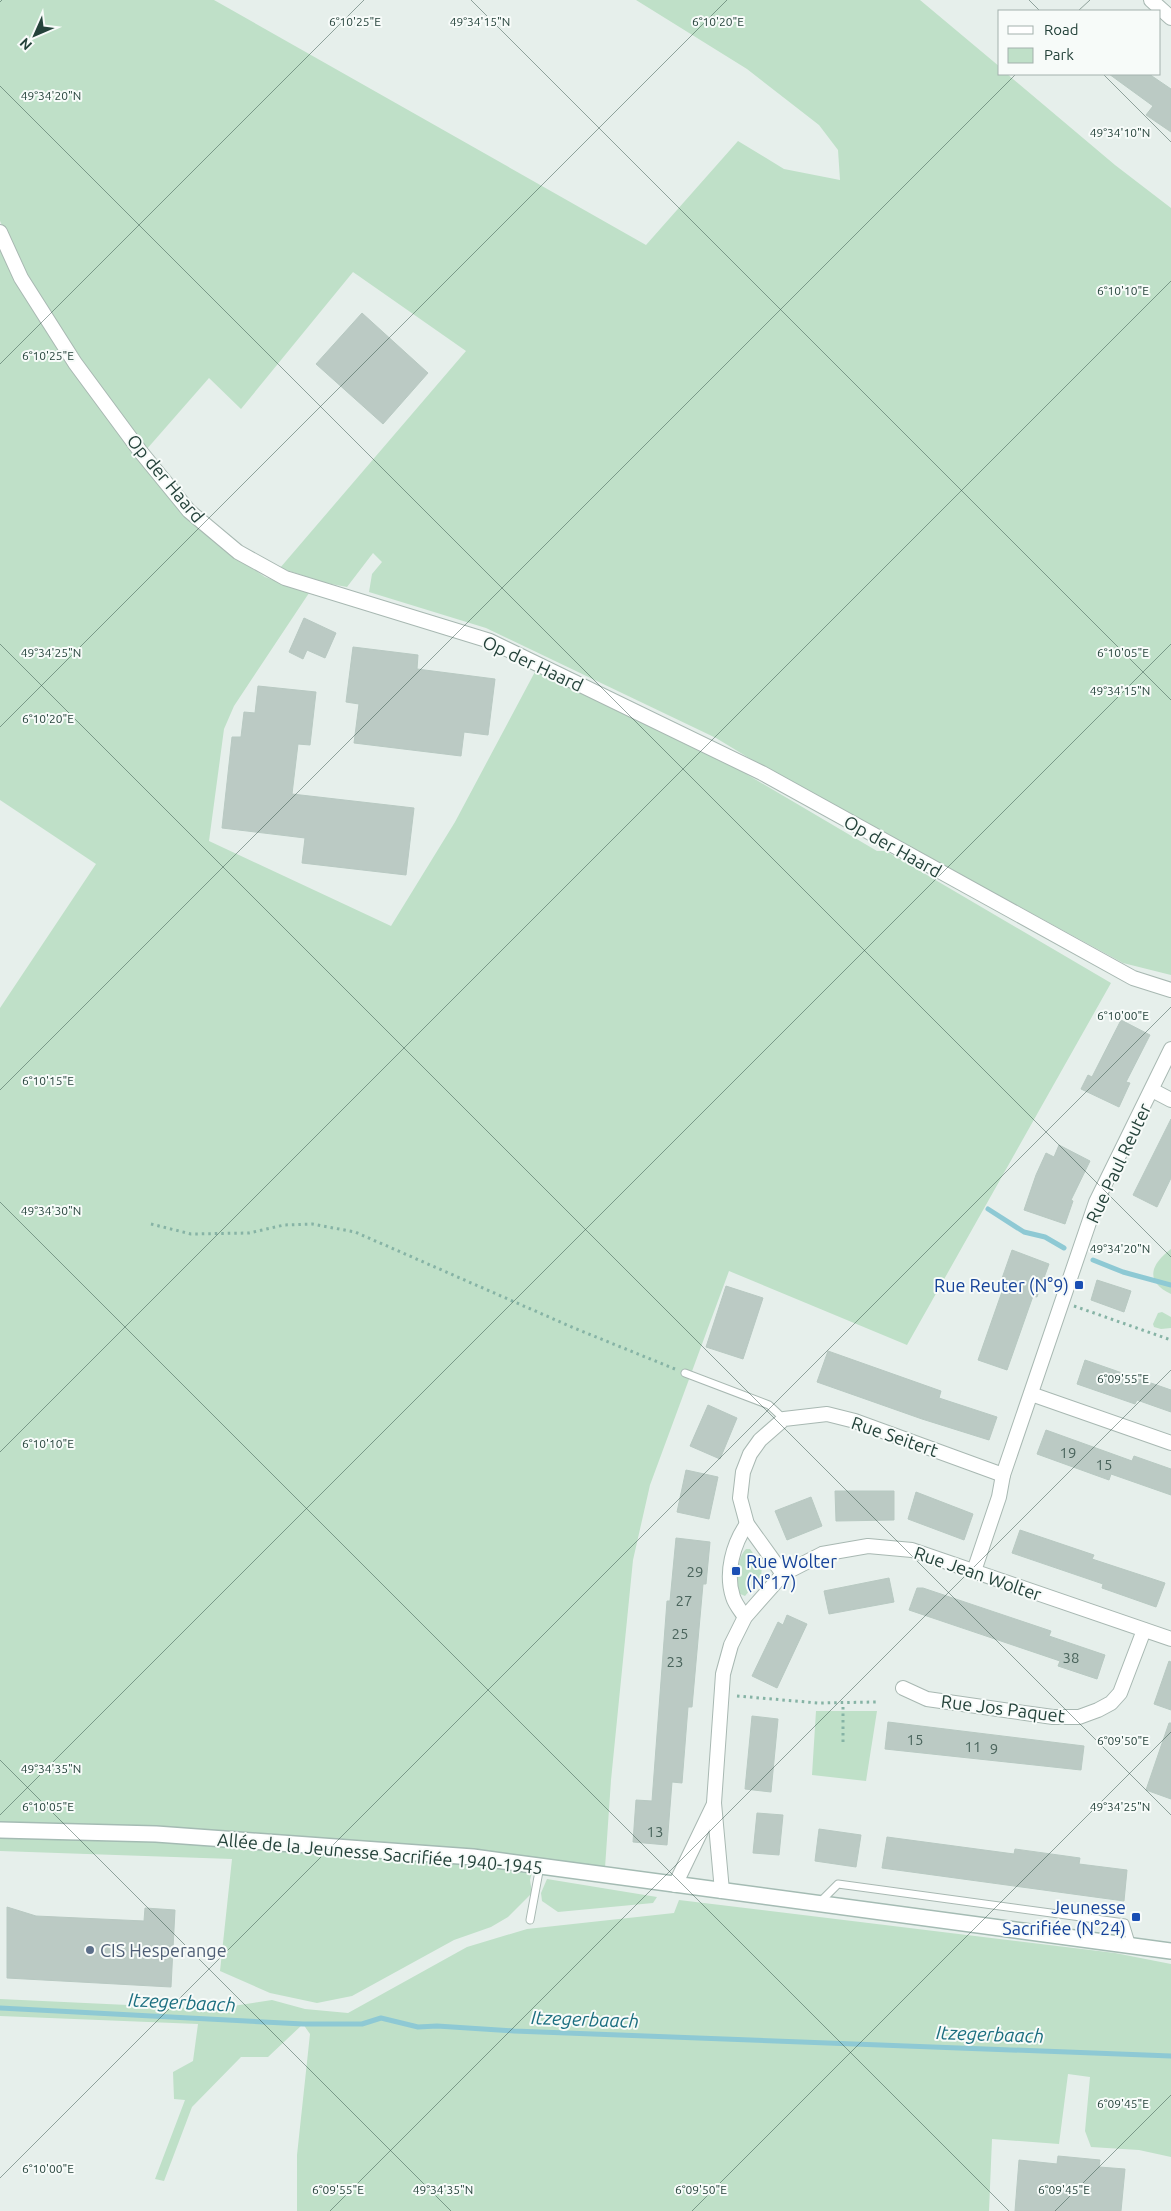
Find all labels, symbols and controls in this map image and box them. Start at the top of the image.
north arrow [10,10,60,60]
legend [998,10,1161,75]
text: 6°10'25"E [329,15,381,28]
text: 49°34'15"N [450,15,510,28]
text: 6°10'20"E [692,15,744,28]
text: Road [1044,21,1079,38]
text: N [16,35,35,54]
text: Park [1044,46,1074,63]
text: 49°34'20"N [21,89,81,102]
text: 49°34'10"N [1090,126,1150,139]
text: 6°10'10"E [1097,284,1149,297]
text: 6°10'25"E [22,349,74,362]
street label: Op der Haard [123,430,209,526]
street label: Op der Haard [480,631,586,695]
text: 49°34'25"N [21,646,81,659]
text: 6°10'05"E [1097,646,1149,659]
text: 49°34'15"N [1090,684,1150,697]
text: 6°10'20"E [22,712,74,725]
street label: Op der Haard [841,811,945,881]
text: 6°10'00"E [1097,1009,1149,1022]
text: 6°10'15"E [22,1074,74,1087]
street label: Rue Paul Reuter [1082,1100,1155,1226]
text: 49°34'30"N [21,1204,81,1217]
text: 49°34'20"N [1090,1242,1150,1255]
place label: Rue Reuter (N°9) [934,1275,1069,1296]
marker: Rue Reuter (N°9) [1073,1279,1085,1291]
text: 6°09'55"E [1097,1372,1149,1385]
street label: Rue Seitert [849,1412,941,1460]
text: 6°10'10"E [22,1437,74,1450]
house number: 19 [1060,1444,1076,1461]
house number: 15 [1096,1456,1112,1473]
street label: Rue Jean Wolter [912,1542,1044,1604]
place label: Rue Wolter (N°17) [746,1551,837,1593]
house number: 29 [687,1563,703,1580]
marker: Rue Wolter (N°17) [730,1565,742,1577]
house number: 27 [676,1592,692,1609]
house number: 25 [672,1625,688,1642]
house number: 38 [1063,1649,1079,1666]
house number: 23 [667,1653,683,1670]
street label: Rue Jos Paquet [940,1690,1066,1726]
house number: 15 [907,1731,923,1748]
text: 6°09'50"E [1097,1734,1149,1747]
house number: 11 [965,1738,981,1755]
house number: 9 [990,1740,998,1757]
text: 49°34'35"N [21,1762,81,1775]
text: 6°10'05"E [22,1800,74,1813]
text: 49°34'25"N [1090,1800,1150,1813]
house number: 13 [647,1823,663,1840]
street label: Allée de la Jeunesse Sacrifiée 1940-1945 [216,1829,544,1877]
place label: Jeunesse Sacrifiée (N°24) [1002,1897,1126,1939]
marker: Jeunesse Sacrifiée (N°24) [1130,1911,1142,1923]
place label: CIS Hesperange [100,1940,227,1960]
marker: CIS Hesperange [84,1944,96,1956]
water label: Itzegerbaach [127,1988,237,2016]
water label: Itzegerbaach [531,2006,639,2032]
water label: Itzegerbaach [936,2021,1044,2047]
text: 6°09'45"E [1097,2097,1149,2110]
text: 6°10'00"E [22,2162,74,2175]
text: 6°09'55"E [312,2183,364,2196]
text: 49°34'35"N [413,2183,473,2196]
text: 6°09'50"E [675,2183,727,2196]
text: 6°09'45"E [1038,2183,1090,2196]

